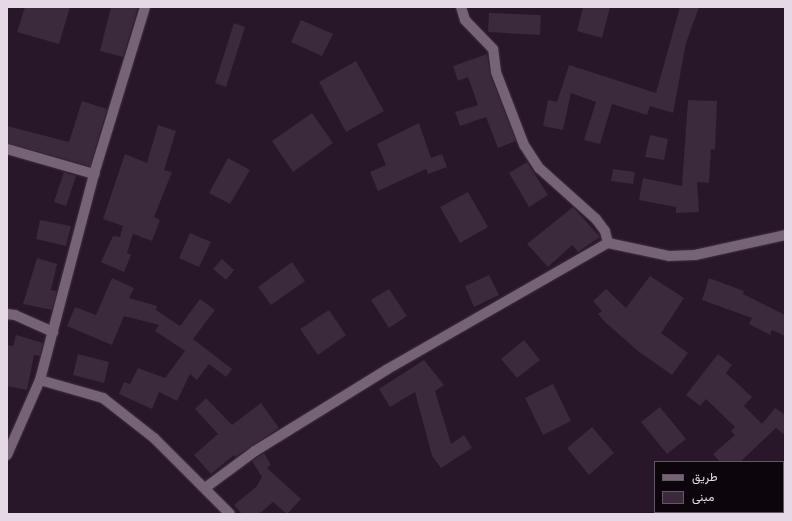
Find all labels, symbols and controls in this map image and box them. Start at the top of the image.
legend [654,461,784,513]
text: طريق [692,468,717,485]
text: مبنى [692,488,714,505]

